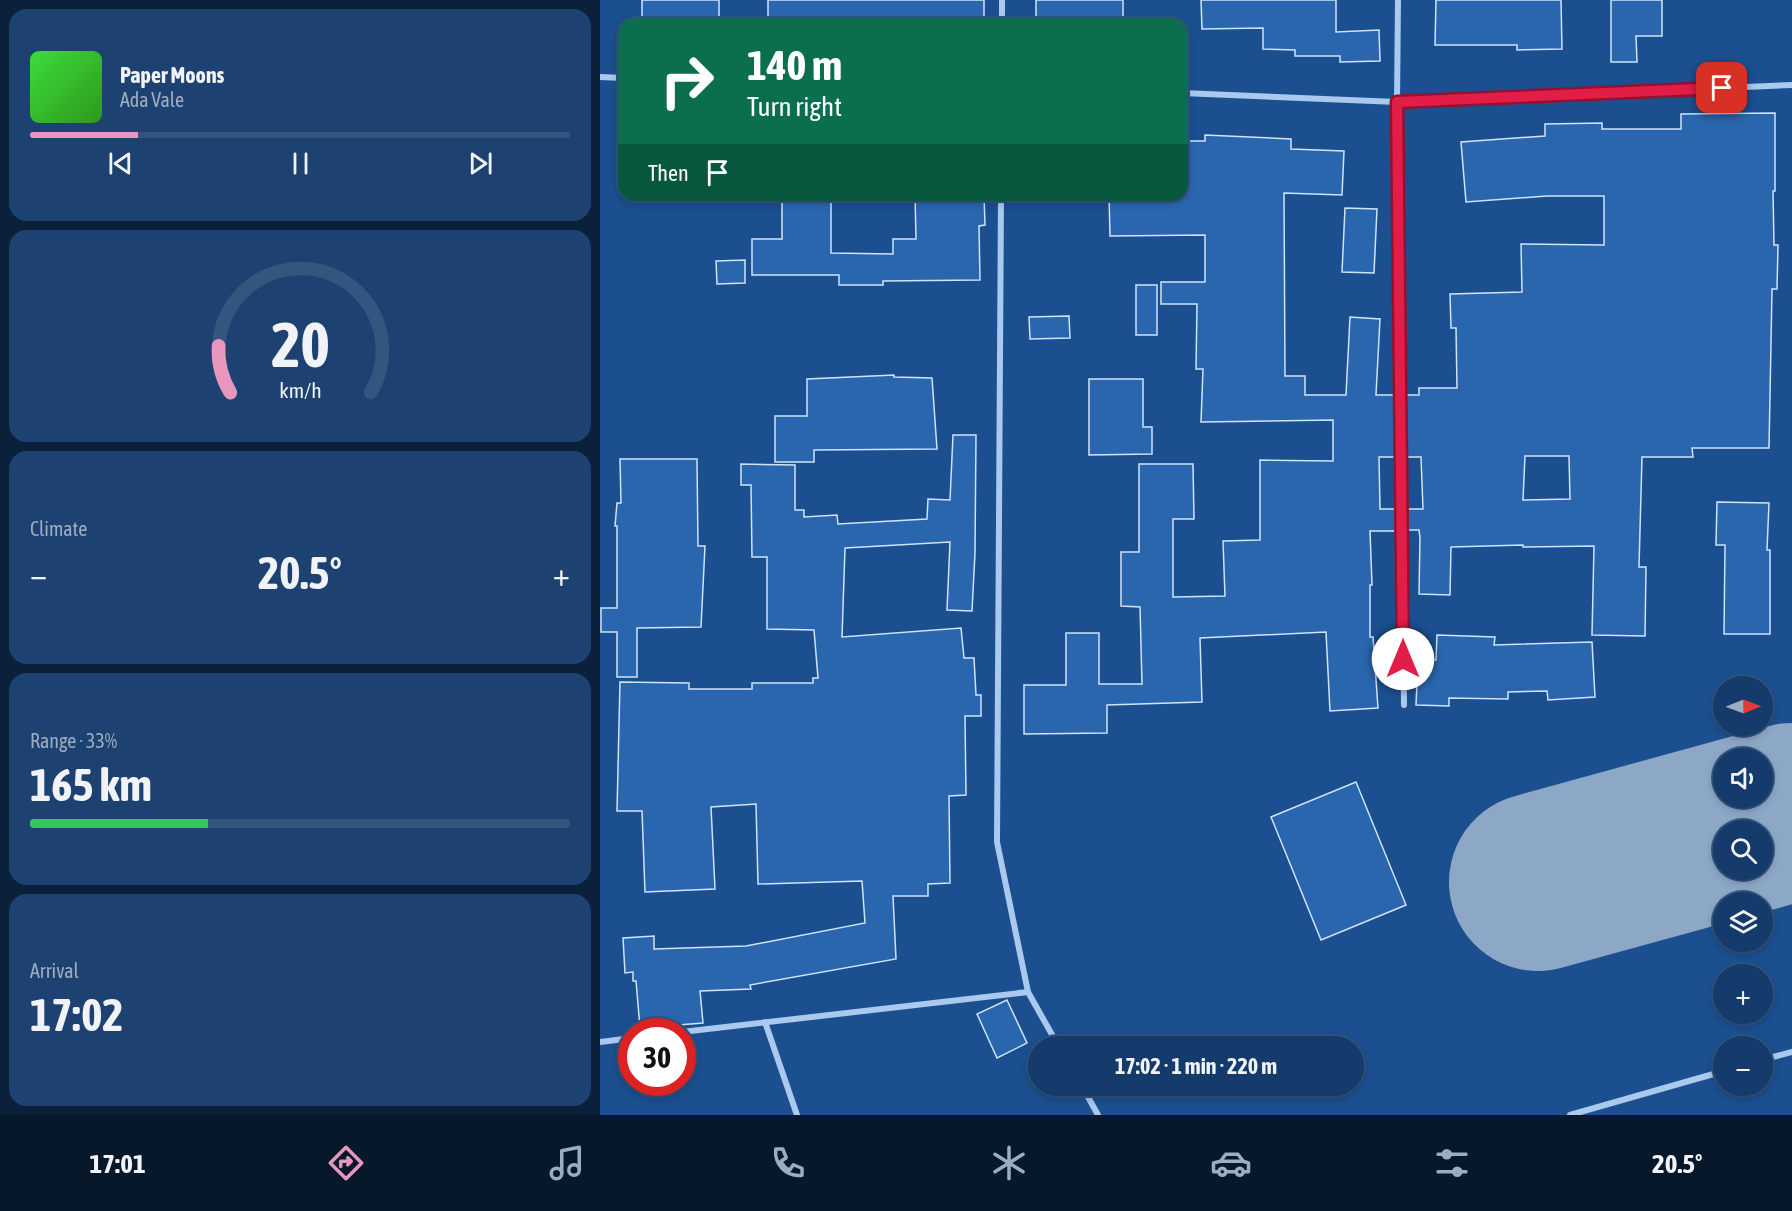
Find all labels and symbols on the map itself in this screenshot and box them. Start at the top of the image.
pin [1696,62,1747,113]
position arrow [1371,627,1435,691]
north arrow [1713,676,1773,736]
speed limit sign: 30 [618,1018,696,1096]

